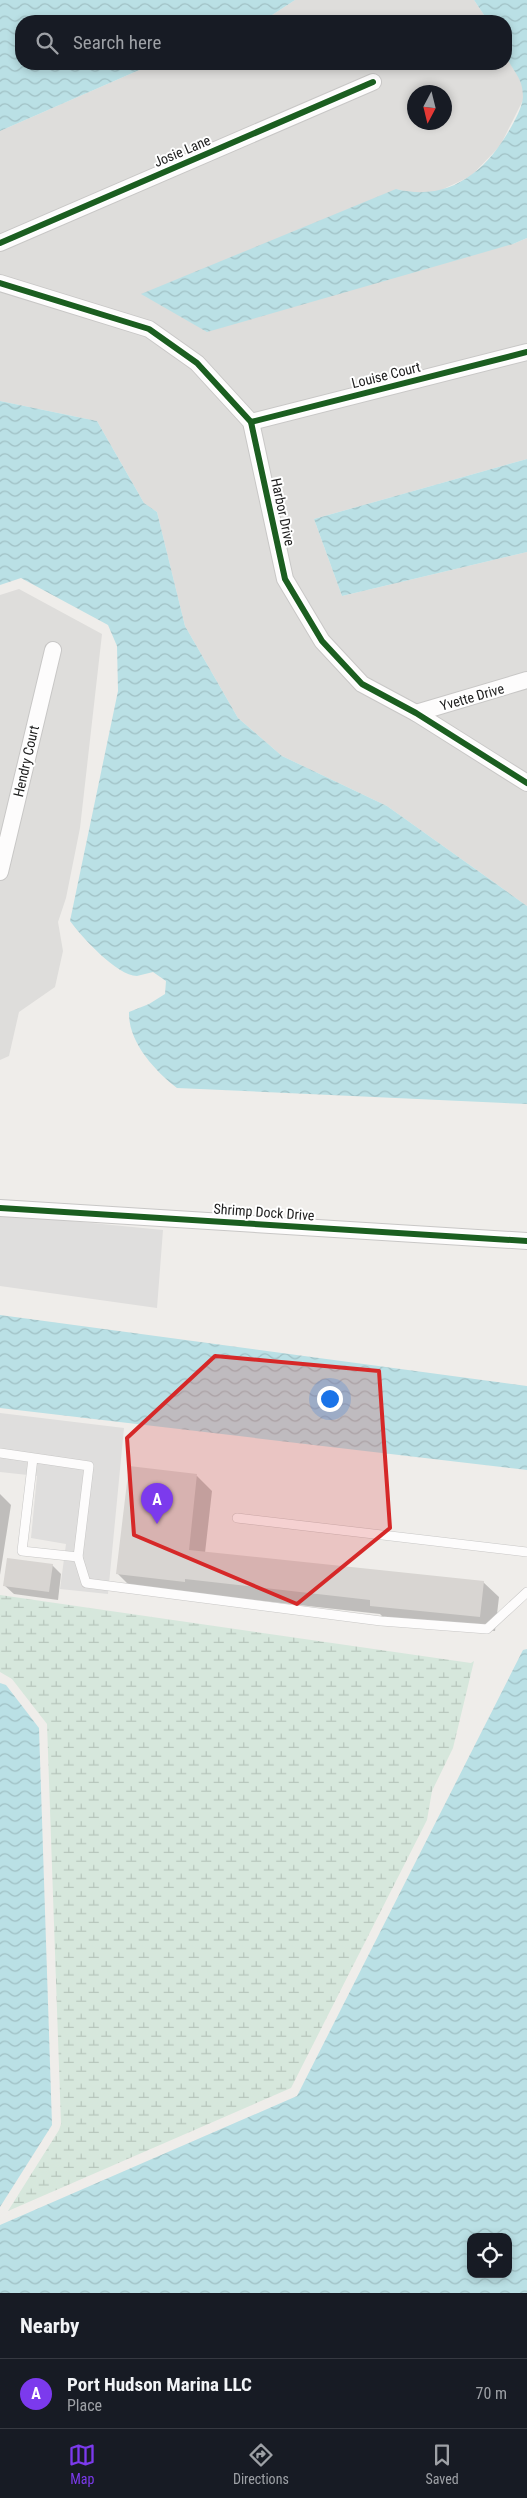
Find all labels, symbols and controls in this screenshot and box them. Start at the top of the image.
search box [15,15,512,70]
icon: search [33,29,61,57]
text: Search here [73,31,161,54]
north arrow [407,85,452,130]
street label: Josie Lane [151,132,213,170]
street label: Louise Court [350,359,422,391]
street label: Harbor Drive [268,477,298,548]
street label: Yvette Drive [438,680,506,714]
street label: Hendry Court [10,724,42,798]
street label: Shrimp Dock Drive [213,1200,315,1224]
your location [317,1386,343,1412]
pin: A [141,1483,173,1524]
map controls [467,2233,512,2278]
button: locate [467,2233,512,2278]
text: Nearby [20,2314,79,2338]
text: Port Hudson Marina LLC [67,2373,252,2396]
text: A [31,2384,41,2403]
text: 70 m [475,2384,507,2403]
text: Place [67,2396,102,2415]
tab: Map [68,2441,96,2487]
tab: Directions [233,2441,289,2487]
tab: Saved [425,2441,459,2487]

